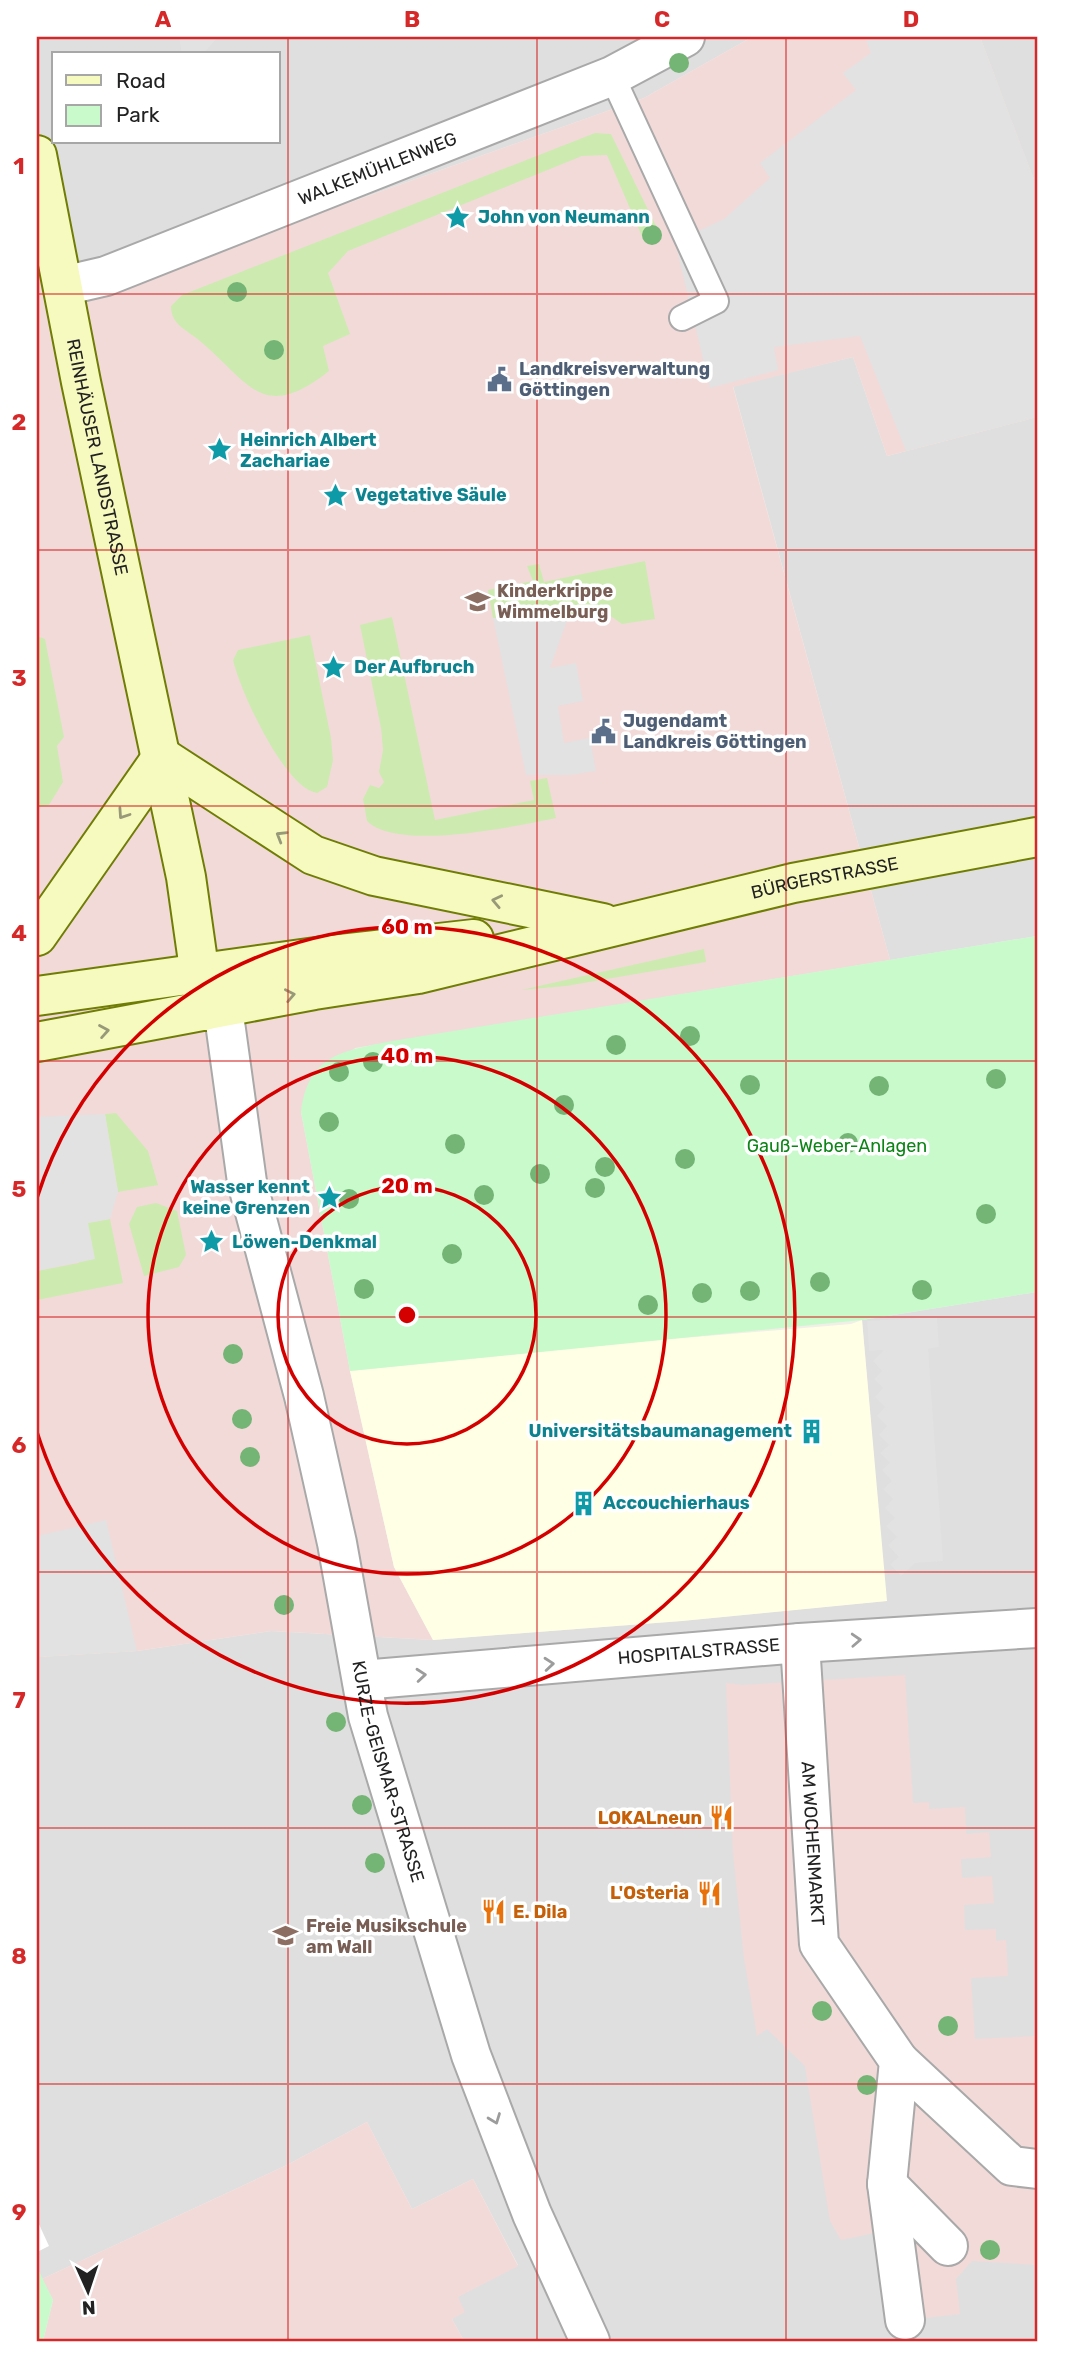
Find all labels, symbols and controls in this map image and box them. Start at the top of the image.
text: A [155,5,172,33]
text: B [404,5,420,33]
text: C [654,5,670,33]
text: D [903,5,919,33]
legend [52,52,280,144]
text: Road [116,68,166,93]
text: Park [116,102,160,127]
street label: WALKEMÜHLENWEG [295,127,460,210]
text: 1 [13,152,25,180]
place icon: John von Neumann [444,203,472,231]
place label: John von Neumann [478,206,650,228]
street label: REINHÄUSER LANDSTRASSE [62,337,133,577]
place label: Landkreisverwaltung Göttingen [519,358,710,401]
public building icon: Landkreisverwaltung Göttingen [485,365,513,393]
text: 2 [12,408,26,436]
place label: Heinrich Albert Zachariae [240,429,377,472]
place icon: Heinrich Albert Zachariae [206,436,234,464]
place icon: Vegetative Säule [321,481,349,509]
place label: Vegetative Säule [355,484,507,506]
place label: Kinderkrippe Wimmelburg [497,580,613,623]
school or university icon: Kinderkrippe Wimmelburg [463,587,491,615]
place icon: Der Aufbruch [320,653,348,681]
place label: Der Aufbruch [354,656,474,678]
text: 3 [11,664,27,692]
place label: Jugendamt Landkreis Göttingen [623,710,807,753]
public building icon: Jugendamt Landkreis Göttingen [589,717,617,745]
one-way arrow [119,806,132,819]
one-way arrow [275,832,288,845]
street label: BÜRGERSTRASSE [749,852,900,904]
one-way arrow [491,894,503,909]
text: 60 m [381,914,433,939]
text: 4 [11,919,27,947]
one-way arrow [284,988,296,1003]
one-way arrow [98,1025,110,1040]
text: 40 m [381,1043,433,1068]
park label: Gauß-Weber-Anlagen [747,1135,927,1157]
text: 20 m [381,1173,433,1198]
text: 5 [12,1175,27,1203]
place label: Wasser kennt keine Grenzen [183,1176,310,1219]
place icon: Wasser kennt keine Grenzen [316,1183,344,1211]
place icon: Löwen-Denkmal [198,1228,226,1256]
place label: Löwen-Denkmal [232,1231,377,1253]
centre of rings [395,1303,419,1327]
building icon: Universitätsbaumanagement [798,1417,826,1445]
place label: Universitätsbaumanagement [529,1420,792,1442]
text: 6 [12,1431,27,1459]
building icon: Accouchierhaus [569,1489,597,1517]
place label: Accouchierhaus [603,1492,750,1514]
one-way arrow [850,1632,861,1647]
street label: HOSPITALSTRASSE [617,1634,781,1669]
one-way arrow [543,1657,554,1672]
street label: KURZE-GEISMAR-STRASSE [347,1659,429,1885]
one-way arrow [416,1668,427,1683]
text: 7 [12,1686,26,1714]
street label: AM WOCHENMARKT [796,1761,829,1926]
restaurant icon: LOKALneun [708,1804,736,1832]
place label: LOKALneun [598,1807,702,1829]
restaurant icon: L'Osteria [695,1879,723,1907]
place label: L'Osteria [610,1882,689,1904]
restaurant icon: E. Dila [479,1898,507,1926]
place label: E. Dila [513,1901,567,1923]
place label: Freie Musikschule am Wall [306,1915,467,1958]
school or university icon: Freie Musikschule am Wall [272,1922,300,1950]
text: 8 [11,1942,27,1970]
one-way arrow [487,2112,501,2124]
text: 9 [12,2198,26,2226]
north arrow [52,2256,122,2326]
text: N [81,2296,96,2319]

